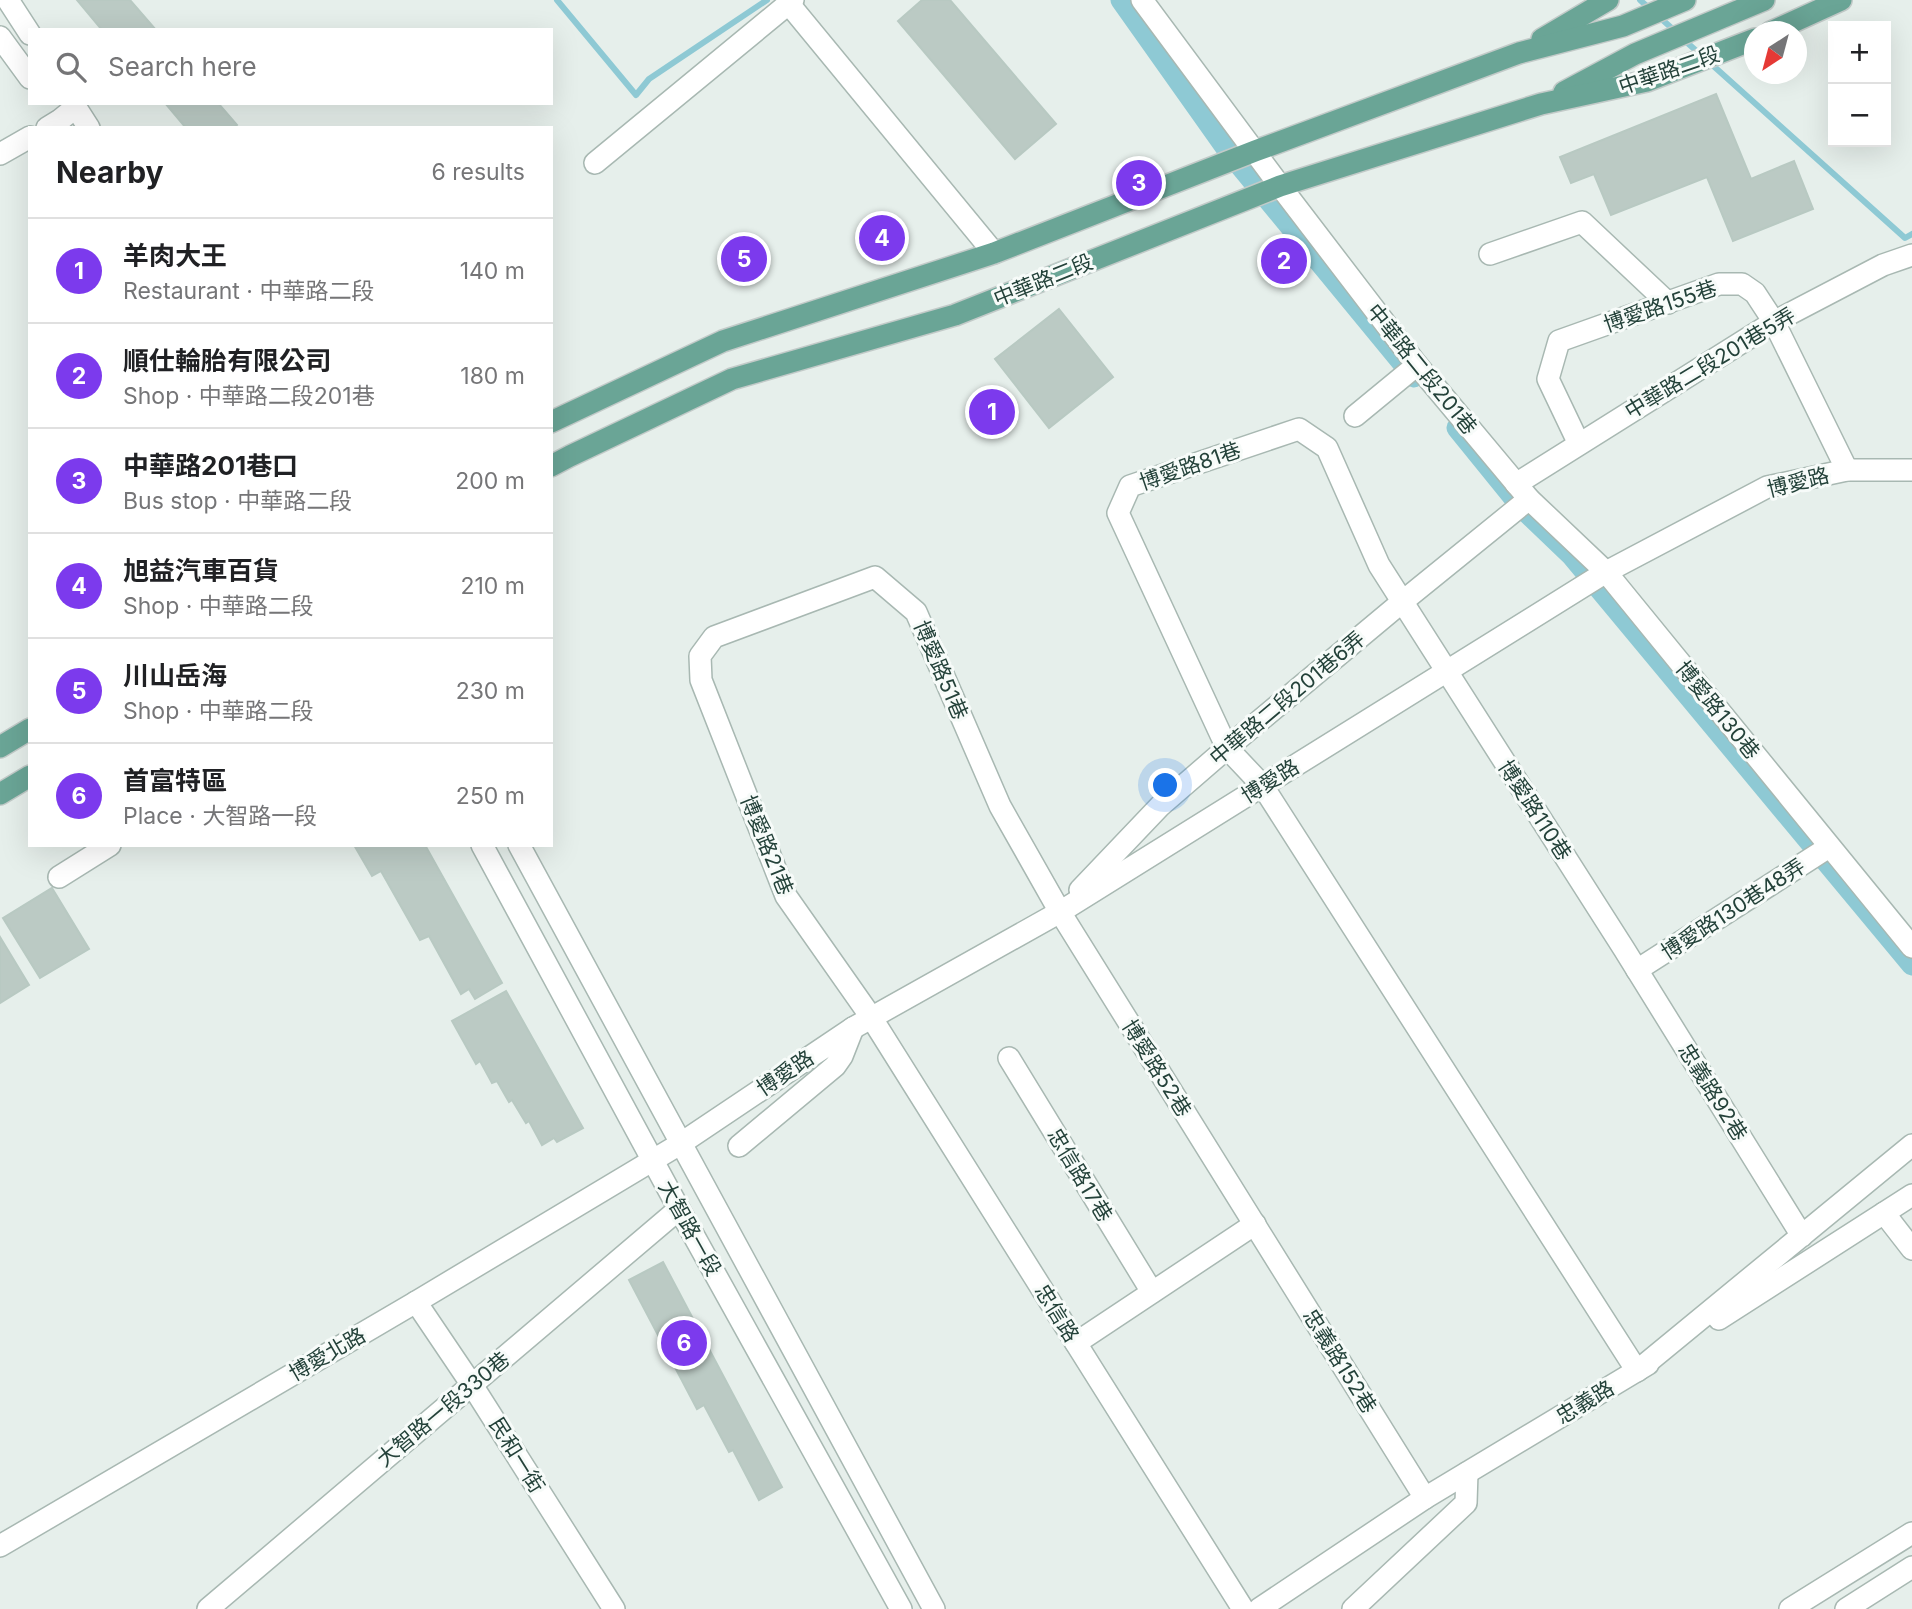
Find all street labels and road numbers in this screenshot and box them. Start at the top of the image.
street label: 中華路二段 [1615,41,1723,99]
street label: 中華路二段 [990,249,1096,311]
street label: 博愛路155巷 [1600,275,1720,337]
street label: 中華路二段201巷 [1362,299,1482,439]
street label: 中華路二段201巷5弄 [1620,302,1800,424]
street label: 博愛路81巷 [1136,437,1244,495]
street label: 博愛路 [1764,462,1832,502]
street label: 博愛路51巷 [909,617,973,723]
street label: 中華路二段201巷6弄 [1204,626,1370,770]
street label: 博愛路130巷 [1671,656,1765,764]
street label: 博愛路 [1237,754,1303,808]
street label: 博愛路110巷 [1493,755,1577,865]
street label: 博愛路21巷 [736,791,798,899]
street label: 博愛路130巷48弄 [1656,853,1810,965]
street label: 博愛路52巷 [1117,1015,1197,1121]
street label: 忠義路92巷 [1673,1039,1753,1145]
street label: 博愛路 [752,1045,818,1101]
street label: 忠信路17巷 [1042,1124,1118,1226]
street label: 大智路一段 [654,1176,726,1280]
street label: 忠信路 [1030,1280,1084,1346]
street label: 忠義路152巷 [1298,1304,1382,1418]
street label: 博愛北路 [284,1322,370,1386]
street label: 大智路一段330巷 [372,1346,514,1472]
street label: 忠義路 [1552,1375,1618,1429]
street label: 民和一街 [484,1413,550,1497]

